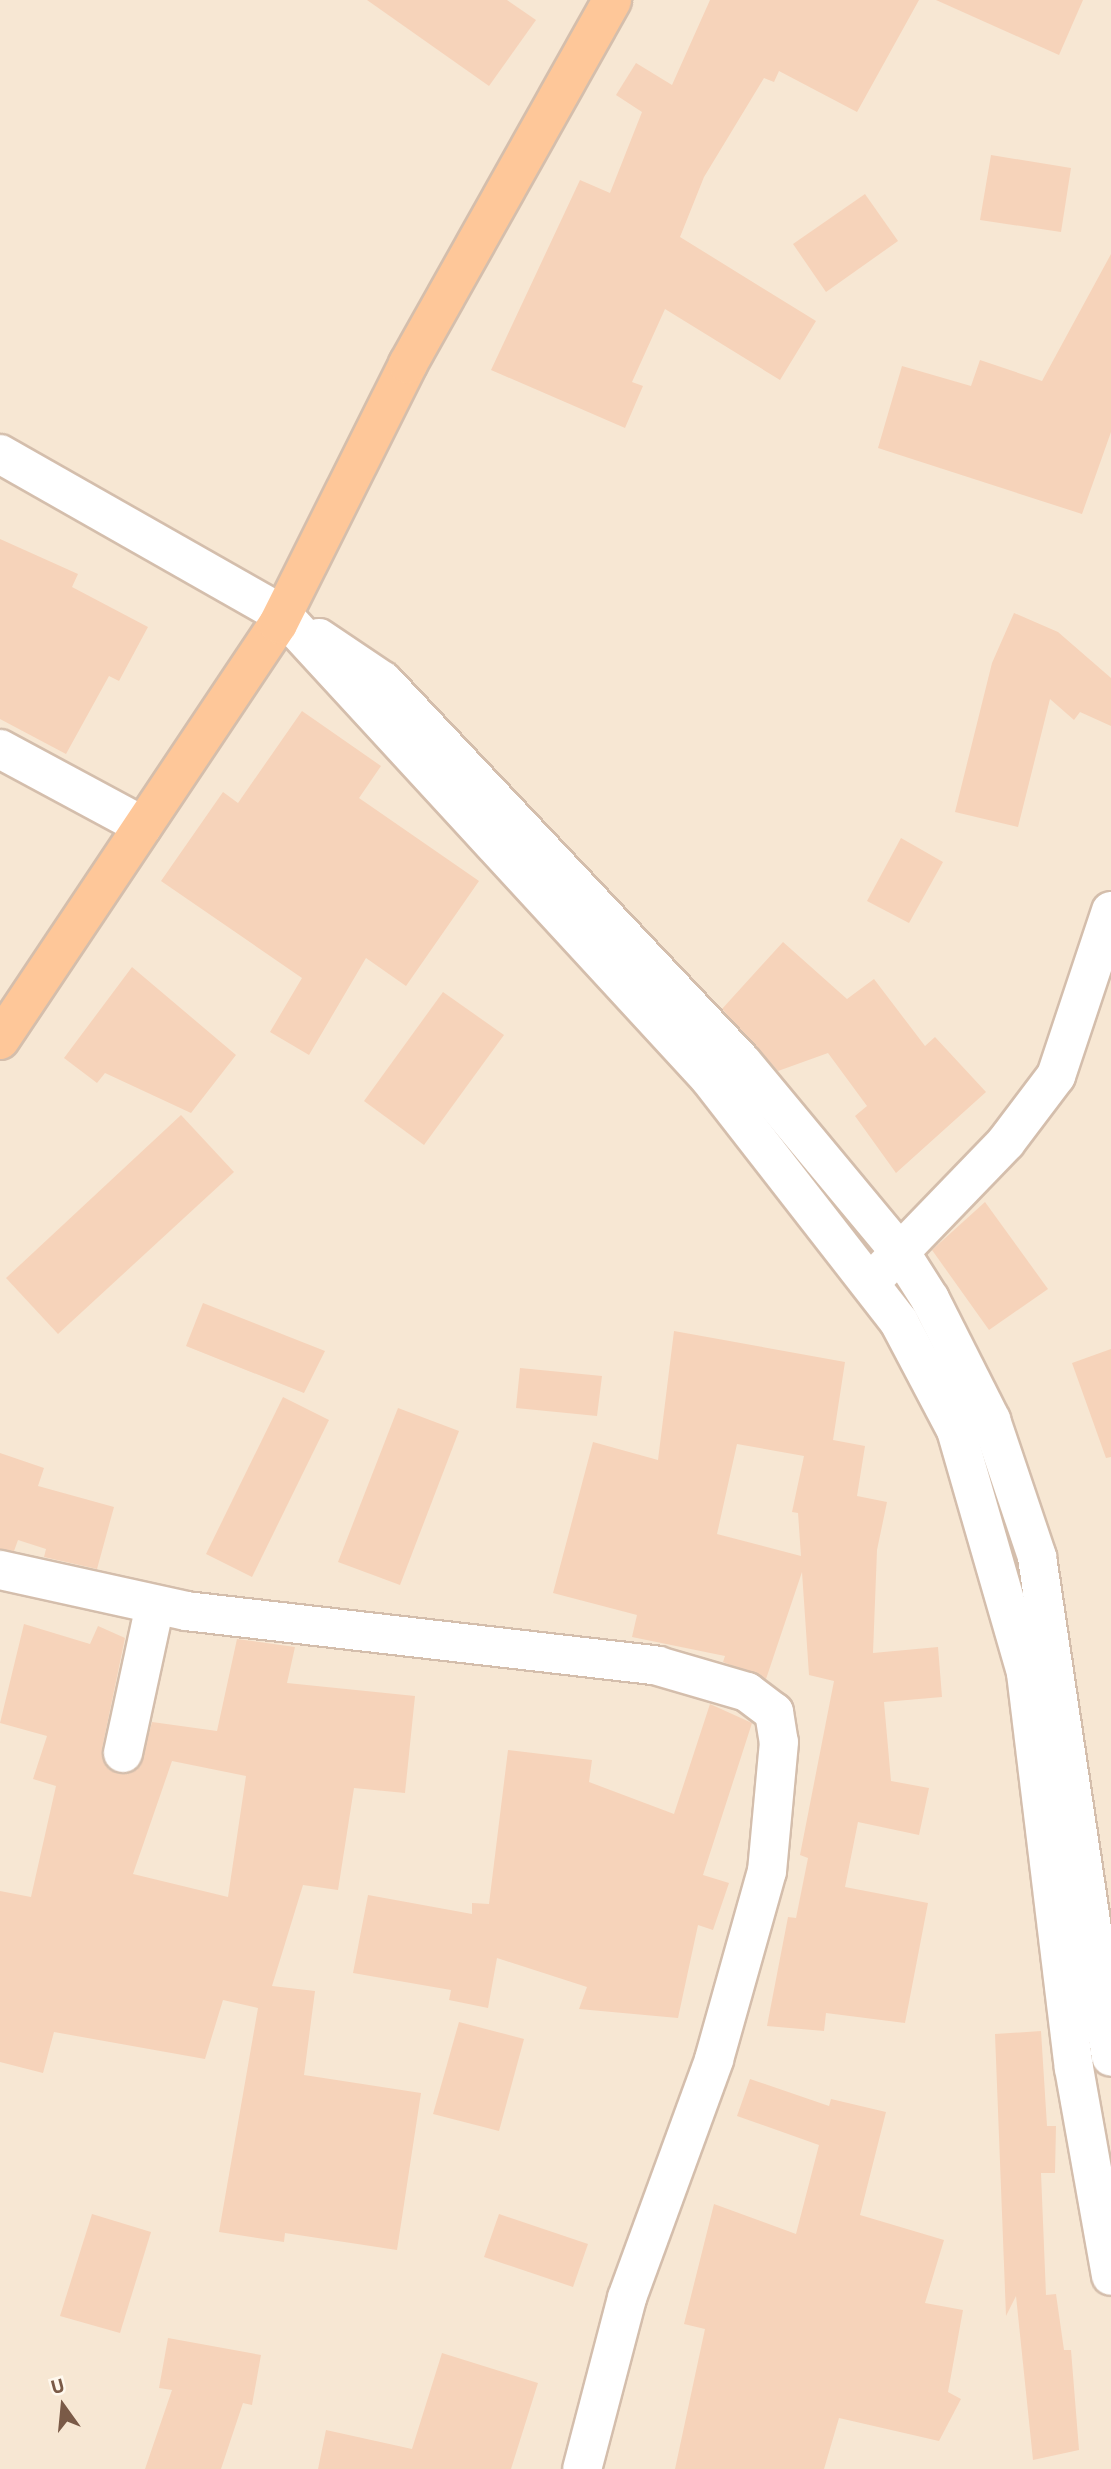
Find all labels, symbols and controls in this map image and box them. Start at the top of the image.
north arrow [28,2371,98,2441]
text: U [48,2372,67,2399]

